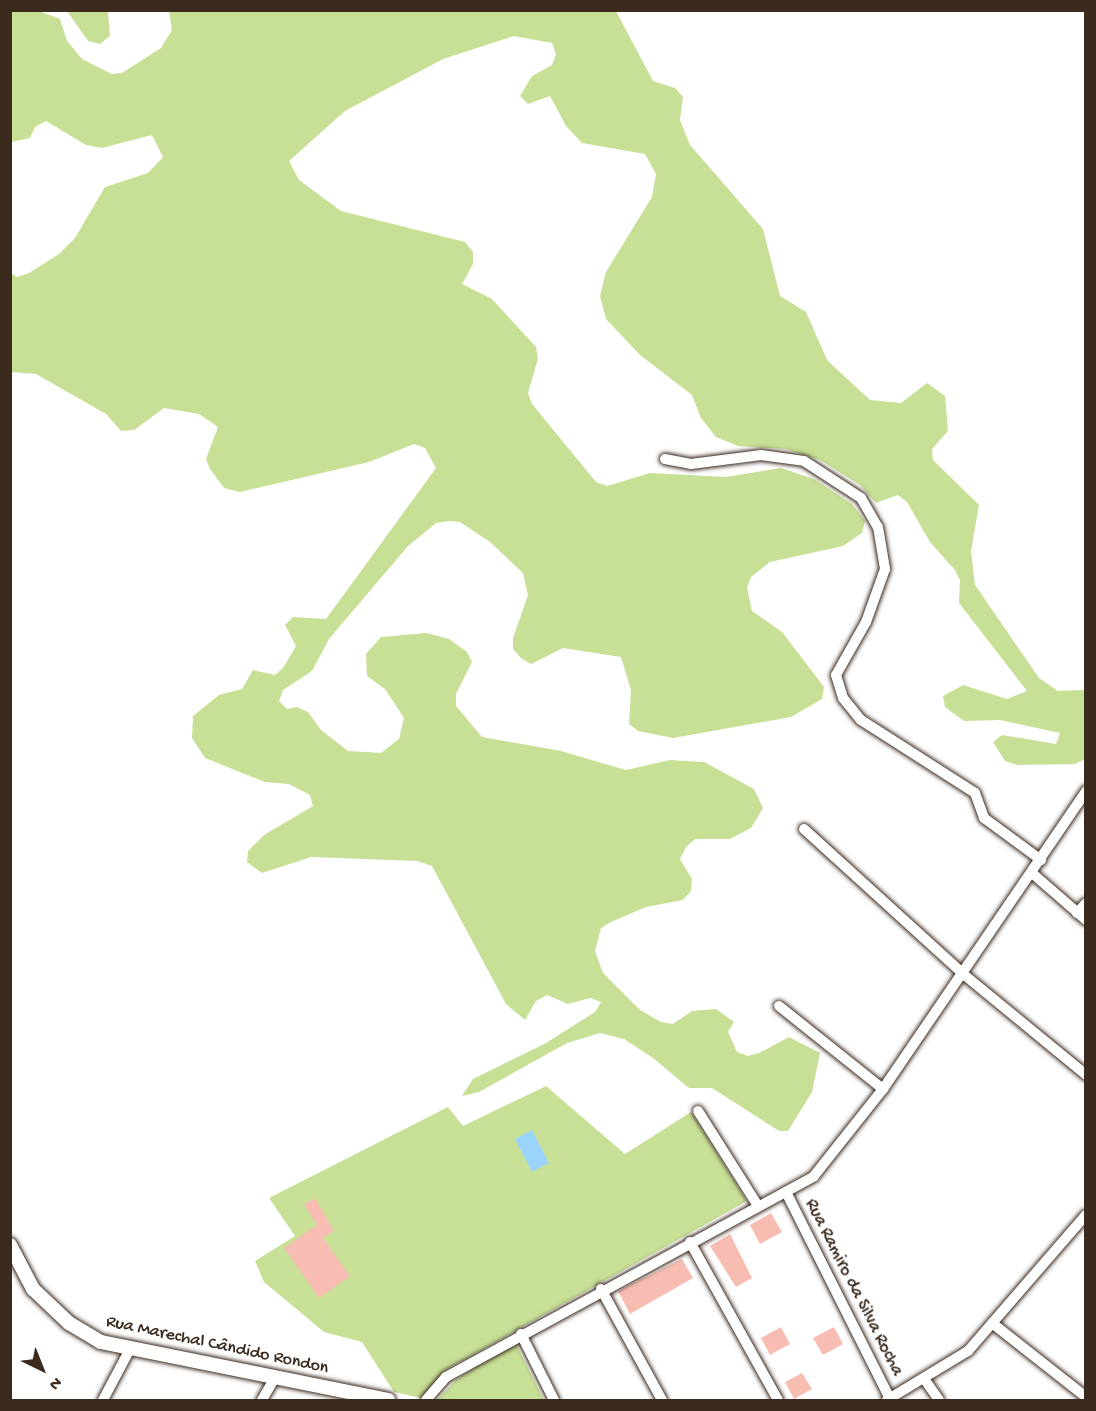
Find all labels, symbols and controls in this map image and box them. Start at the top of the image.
street label: Rua Ramiro da Silva Rocha [799,1196,907,1380]
street label: Rua Marechal Cândido Rondon [104,1312,330,1380]
north arrow [12,1339,72,1399]
text: N [44,1372,65,1393]

